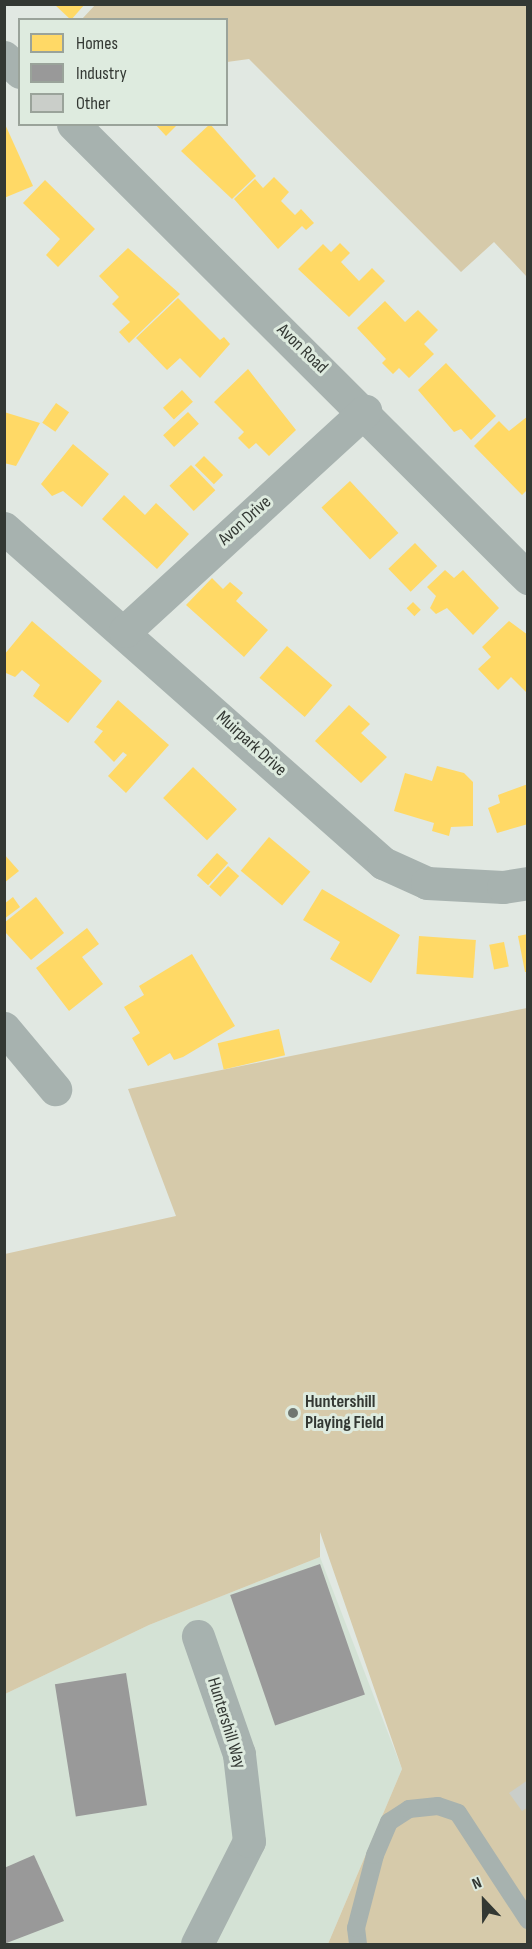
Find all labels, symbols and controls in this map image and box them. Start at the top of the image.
legend [18,18,228,126]
text: Homes [76,33,118,54]
text: Industry [76,63,127,84]
text: Other [76,93,110,114]
street label: Avon Road [272,320,332,378]
street label: Avon Drive [214,492,276,550]
street label: Muirpark Drive [211,707,291,781]
place label: Huntershill Playing Field [305,1392,384,1434]
marker: Huntershill Playing Field [286,1406,300,1420]
street label: Huntershill Way [202,1675,250,1771]
north arrow [454,1871,514,1931]
text: N [470,1873,485,1894]

